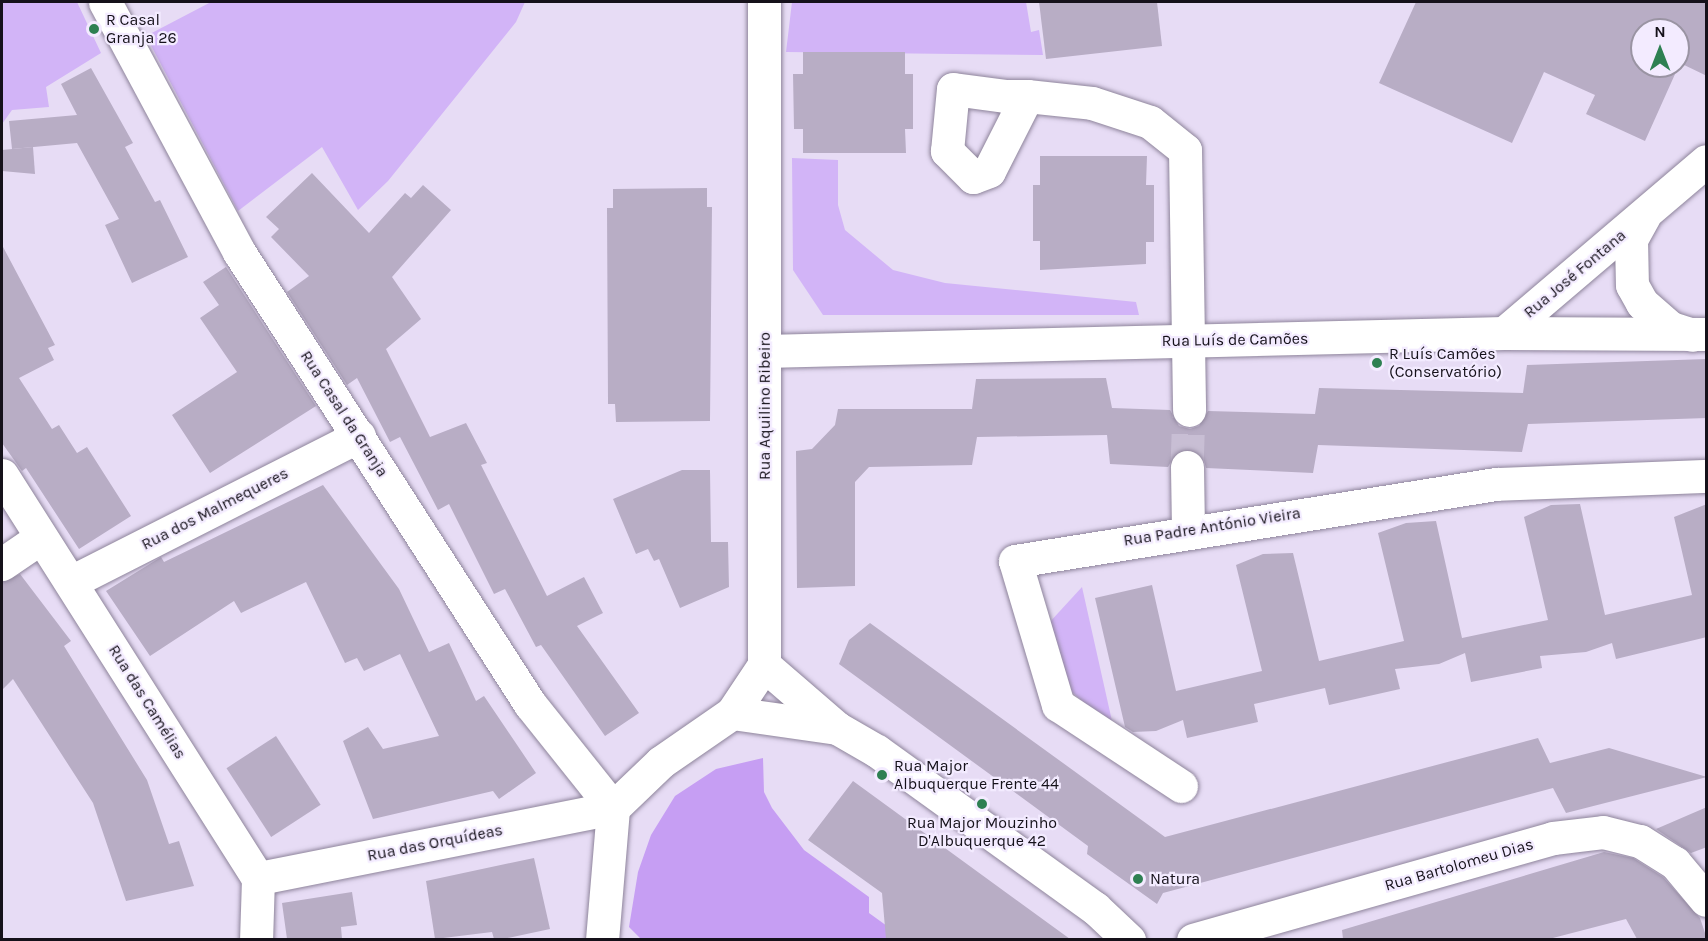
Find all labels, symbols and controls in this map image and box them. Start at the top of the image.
place label: R Casal Granja 26 [106,10,177,48]
north arrow [1630,18,1690,78]
marker: R Casal Granja 26 [87,22,101,36]
text: N [1654,22,1666,41]
street label: Rua José Fontana [1520,226,1630,322]
street label: Rua Luís de Camões [1161,329,1309,351]
street label: Rua Aquilino Ribeiro [755,332,775,480]
place label: R Luís Camões (Conservatório) [1389,344,1502,382]
street label: Rua Casal da Granja [296,347,392,481]
marker: R Luís Camões (Conservatório) [1370,356,1384,370]
street label: Rua dos Malmequeres [138,464,292,554]
street label: Rua Padre António Vieira [1122,504,1302,550]
street label: Rua das Camélias [104,641,190,763]
place label: Rua Major Albuquerque Frente 44 [894,756,1059,794]
marker: Rua Major Albuquerque Frente 44 [875,768,889,782]
marker: Rua Major Mouzinho D'Albuquerque 42 [975,797,989,811]
place label: Rua Major Mouzinho D'Albuquerque 42 [907,813,1057,851]
street label: Rua das Orquídeas [366,820,504,866]
street label: Rua Bartolomeu Dias [1382,835,1536,895]
place label: Natura [1150,869,1200,889]
marker: Natura [1131,872,1145,886]

